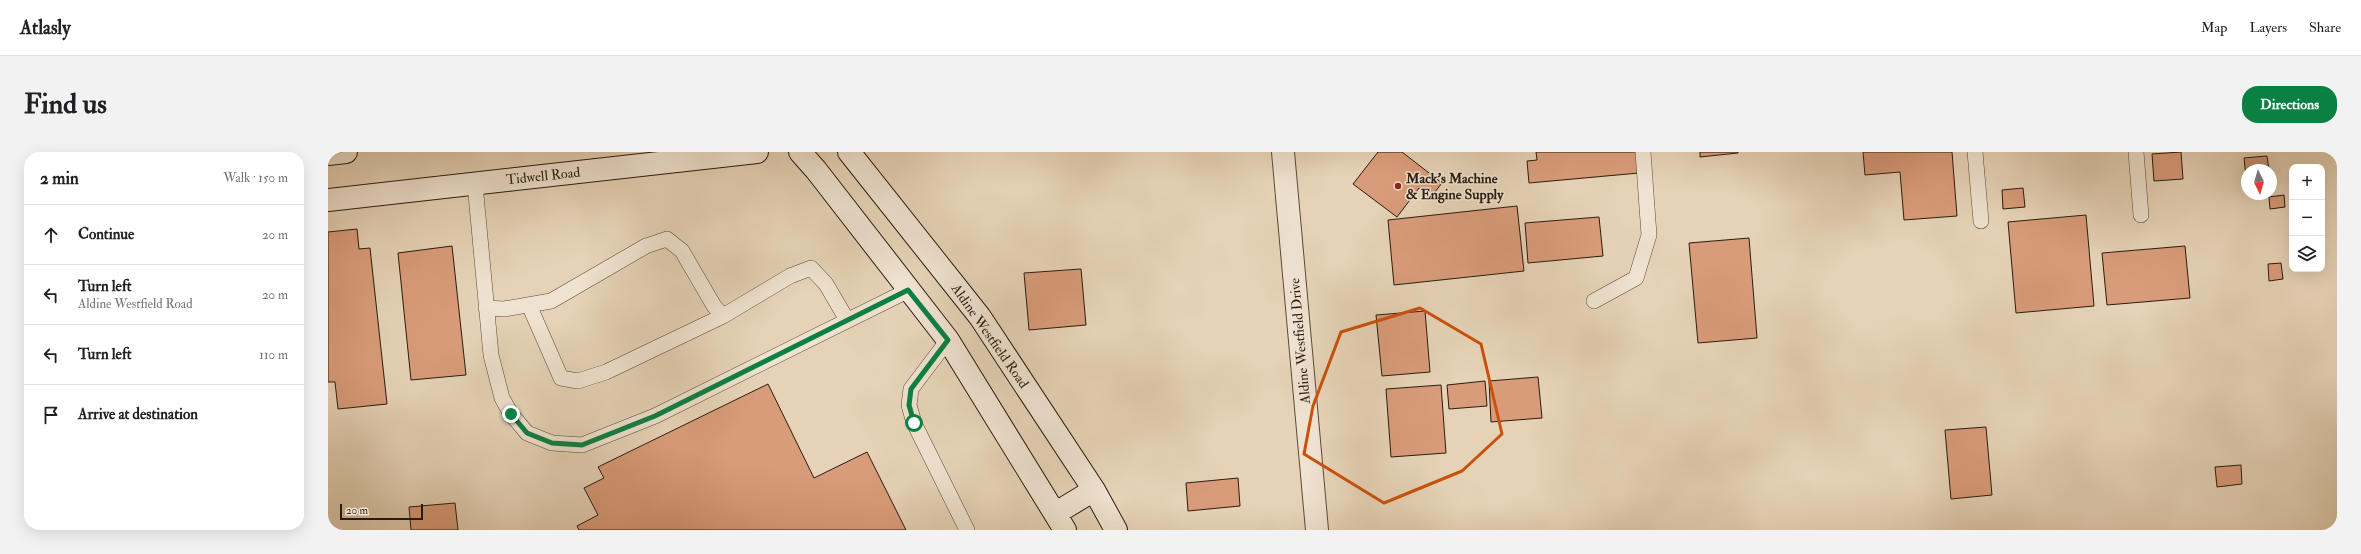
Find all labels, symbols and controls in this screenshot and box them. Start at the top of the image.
text: Atlasly [20,16,71,40]
text: Map [2201,19,2227,36]
text: Layers [2249,19,2287,36]
text: Share [2309,19,2341,36]
button: Directions [2242,86,2337,123]
text: Find us [24,87,107,122]
street label: Tidwell Road [505,164,581,188]
north arrow [2241,164,2277,200]
map controls [2289,164,2325,272]
button: + [2289,164,2325,200]
text: 2 min [40,168,79,189]
text: Walk · 150 m [223,170,288,186]
place label: Mack's Machine & Engine Supply [1405,170,1504,204]
marker: Mack's Machine & Engine Supply [1393,181,1403,191]
button: − [2289,200,2325,236]
icon: ahead [40,224,62,246]
text: Continue [78,225,134,244]
text: 20 m [262,227,288,243]
button: layers [2289,236,2325,272]
text: Turn left [78,277,132,296]
street label: Aldine Westfield Drive [1286,277,1314,406]
street label: Aldine Westfield Road [947,280,1032,392]
icon: left [40,284,62,306]
text: 20 m [262,287,288,303]
text: Aldine Westfield Road [78,296,193,312]
icon: left [40,344,62,366]
text: Turn left [78,345,132,364]
text: 110 m [259,347,288,363]
icon: arrive [40,404,62,426]
text: Arrive at destination [78,405,198,424]
route end [502,405,520,423]
route start [905,414,923,432]
scale bar [340,502,423,521]
text: 20 m [346,504,368,517]

